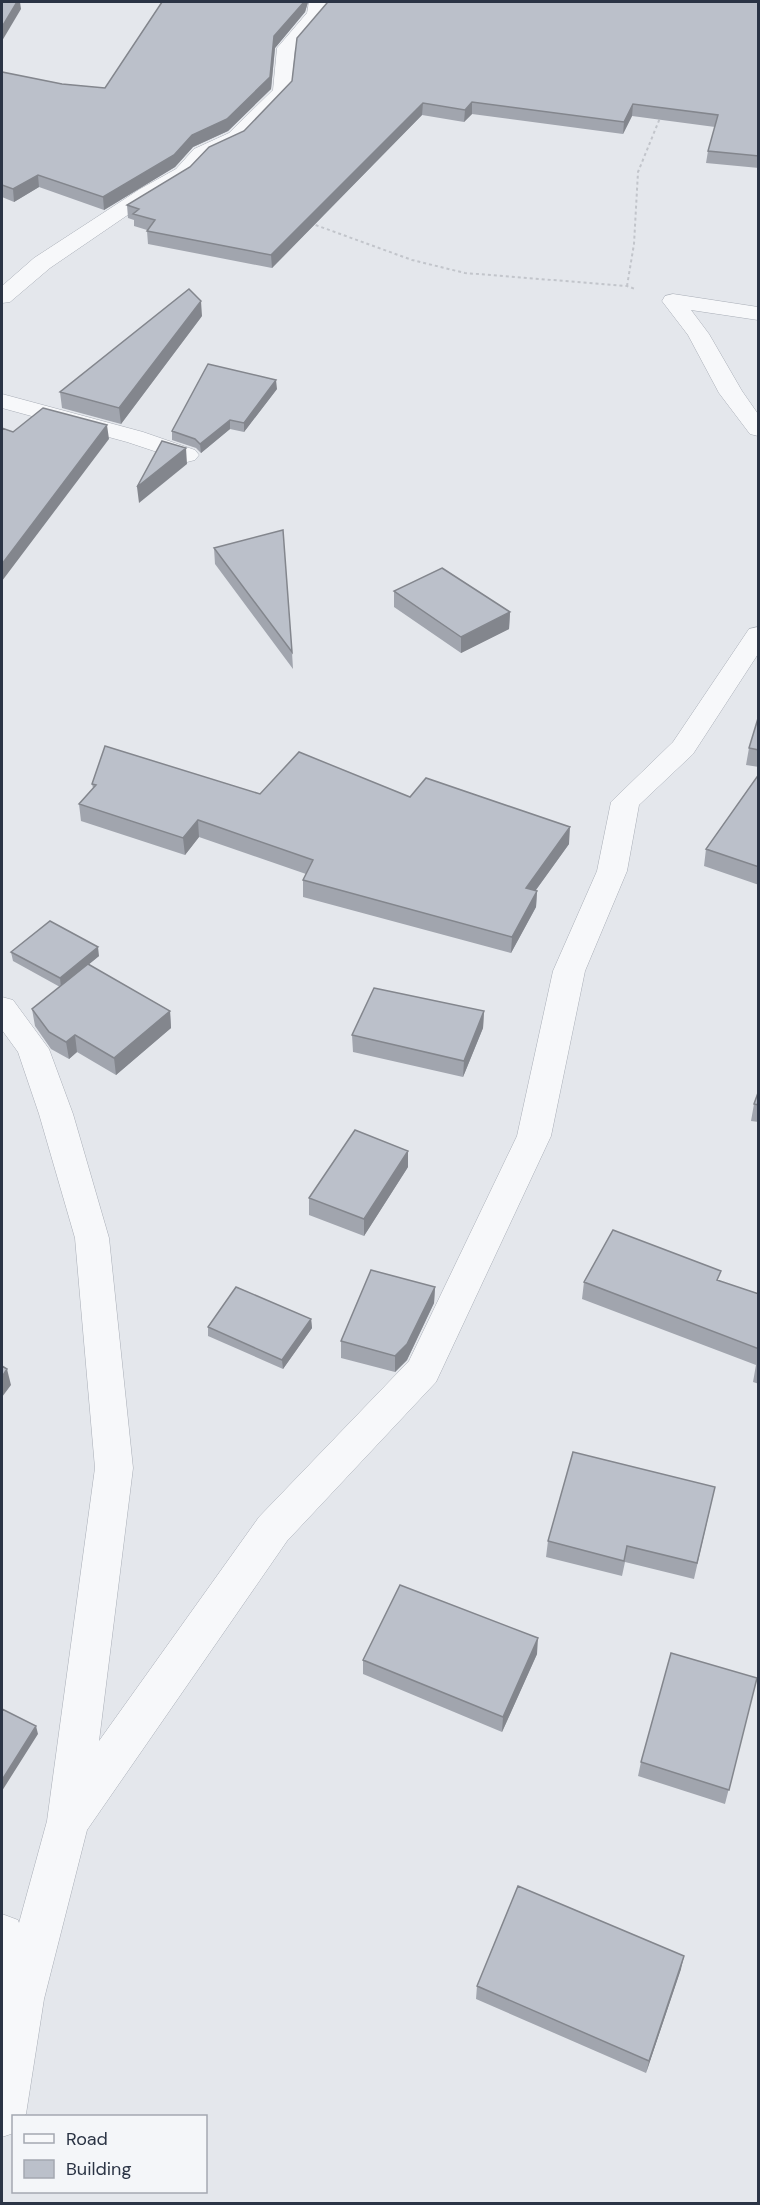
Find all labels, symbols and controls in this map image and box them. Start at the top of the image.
legend [12,2115,207,2193]
text: Road [66,2127,108,2151]
text: Building [66,2157,131,2181]

